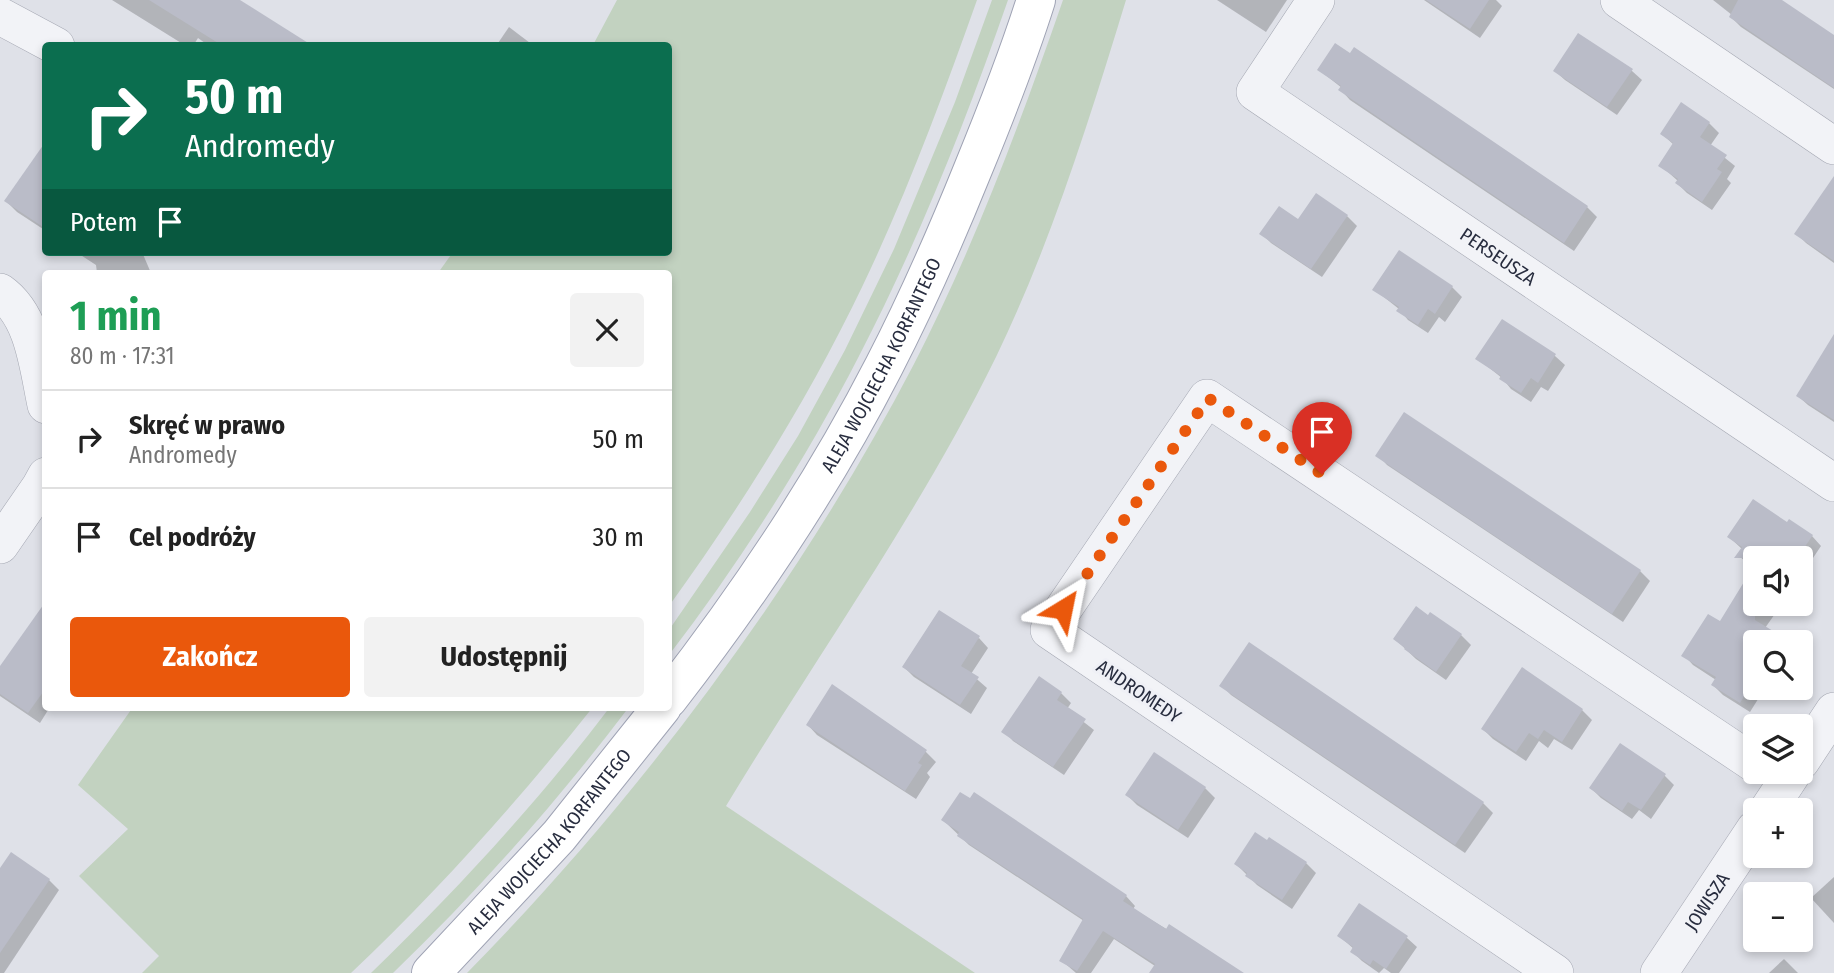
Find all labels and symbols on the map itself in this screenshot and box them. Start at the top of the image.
street label: PERSEUSZA [1456,223,1540,290]
street label: ALEJA WOJCIECHA KORFANTEGO [816,254,946,477]
pin [1292,402,1352,474]
position arrow [1026,572,1100,646]
street label: ANDROMEDY [1092,655,1186,728]
street label: ALEJA WOJCIECHA KORFANTEGO [462,744,636,939]
street label: JOWISZA [1680,869,1735,935]

